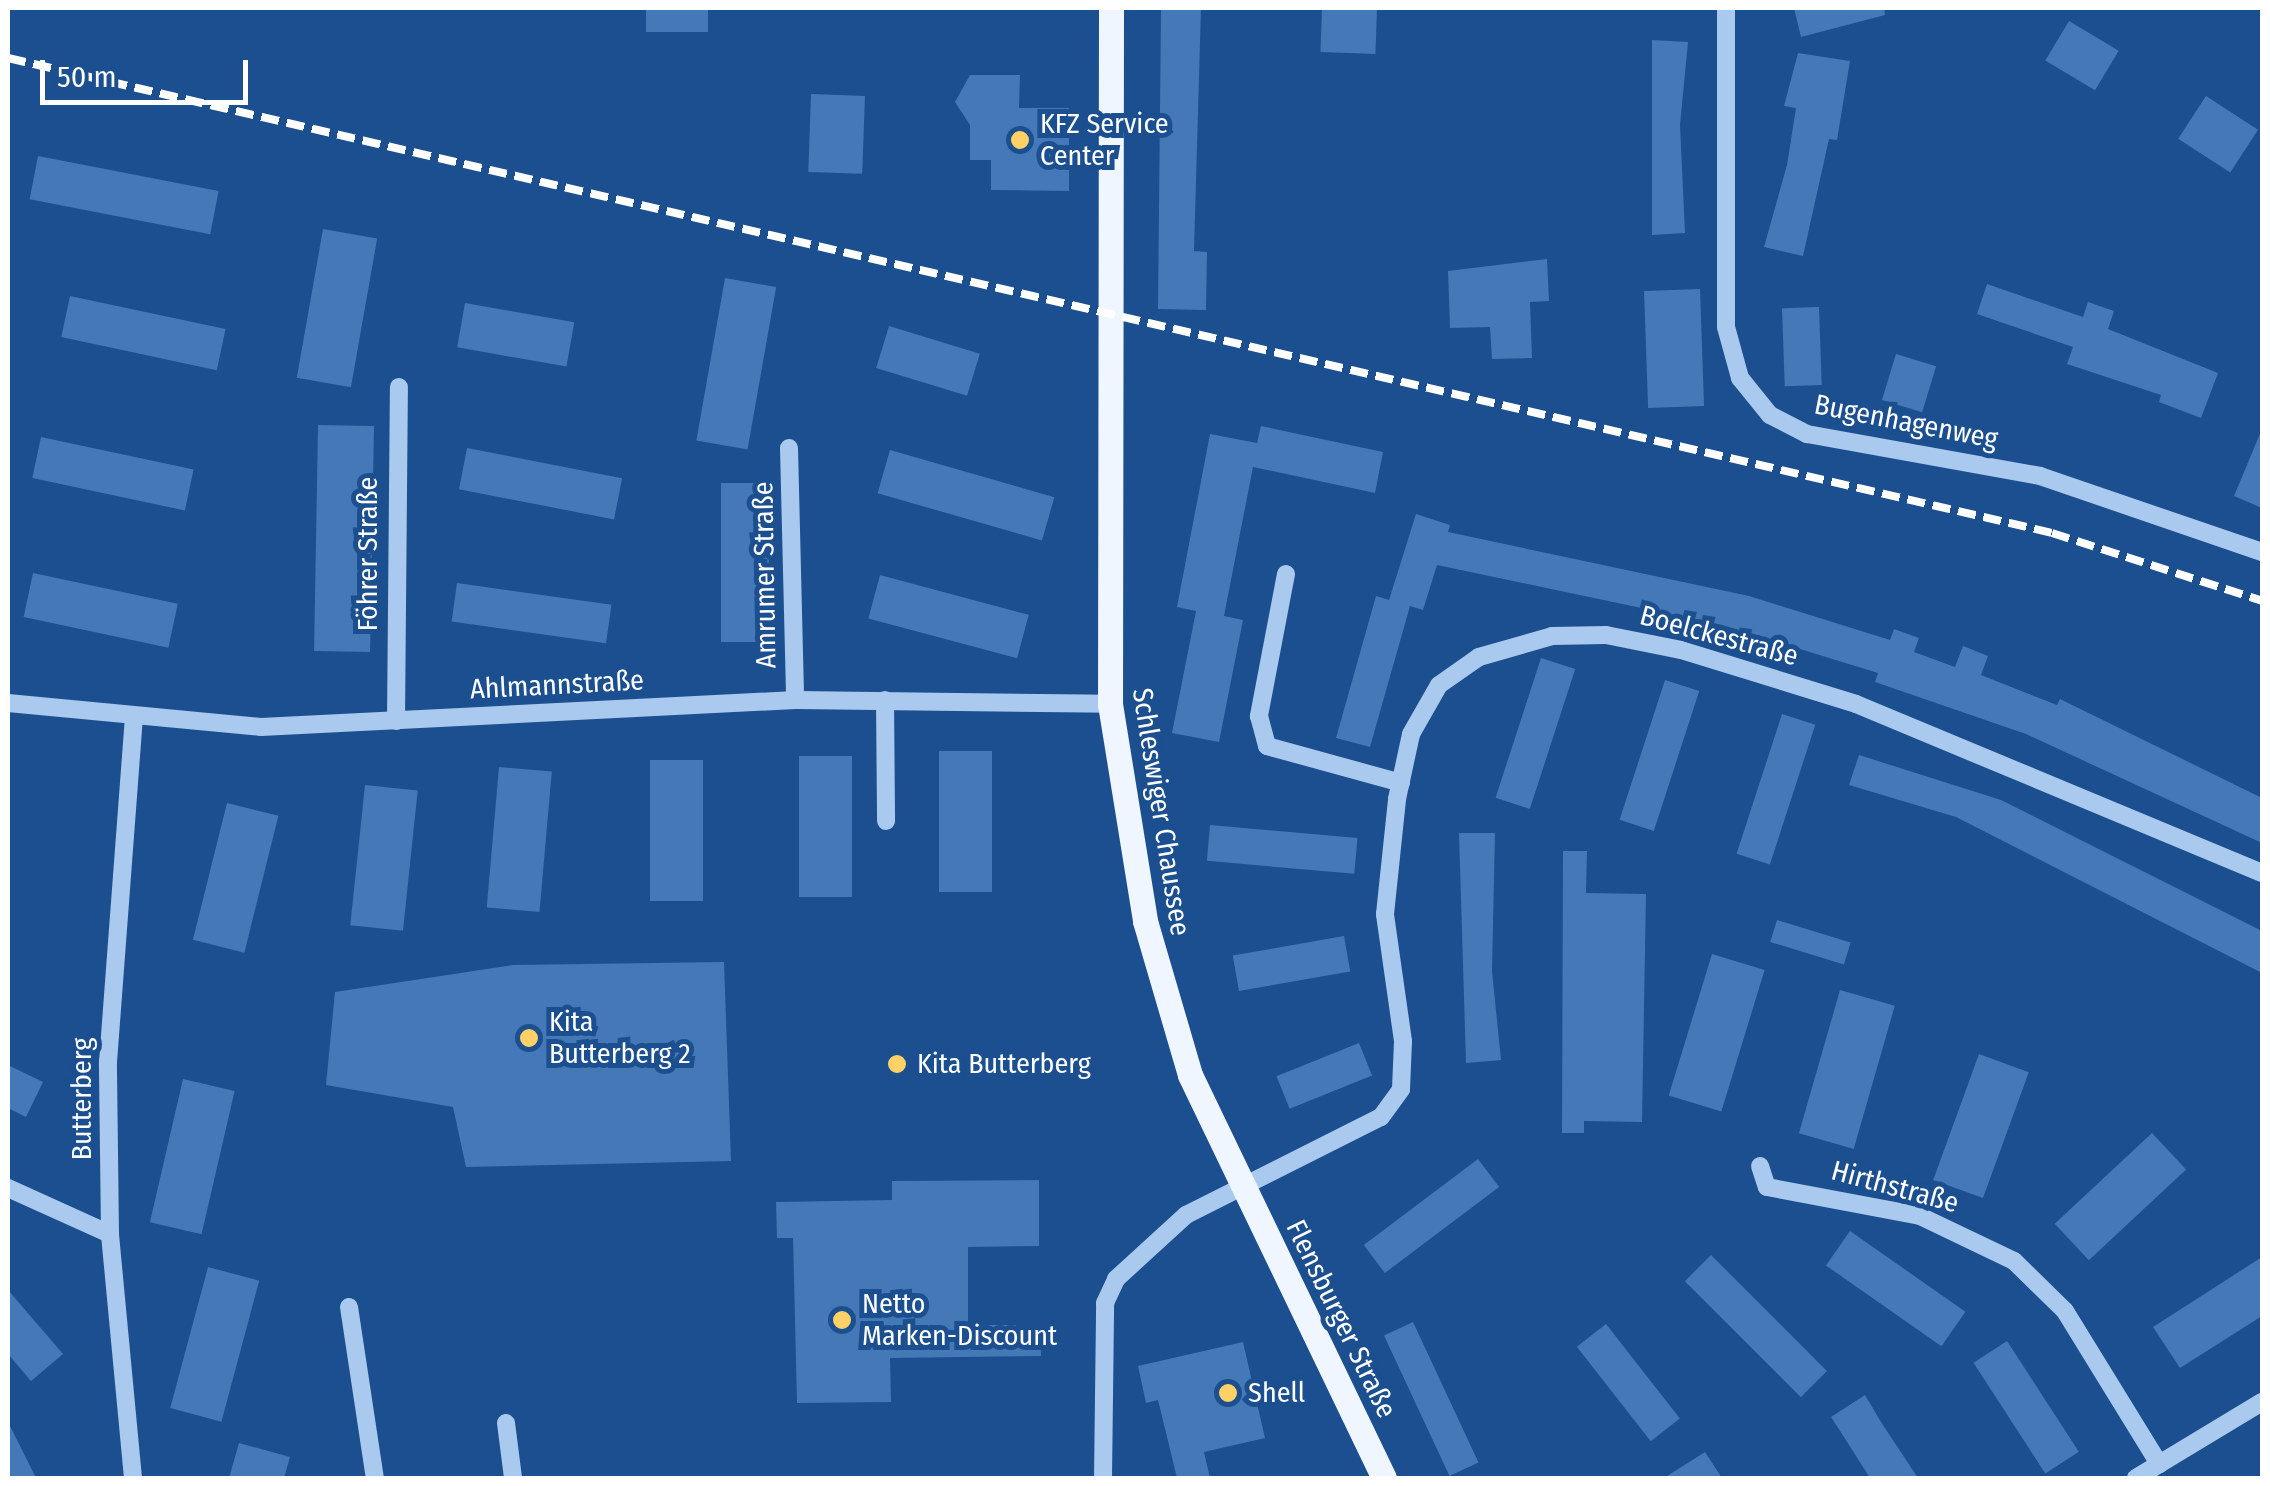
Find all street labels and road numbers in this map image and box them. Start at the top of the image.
street label: Bugenhagenweg [1811,388,2001,456]
street label: Föhrer Straße [351,477,385,631]
street label: Amrumer Straße [747,481,783,669]
street label: Boelckestraße [1636,599,1802,673]
street label: Ahlmannstraße [469,664,645,706]
street label: Schleswiger Chaussee [1125,686,1197,938]
street label: Butterberg [65,1038,99,1160]
street label: Hirthstraße [1828,1154,1962,1220]
street label: Flensburger Straße [1279,1215,1403,1423]

